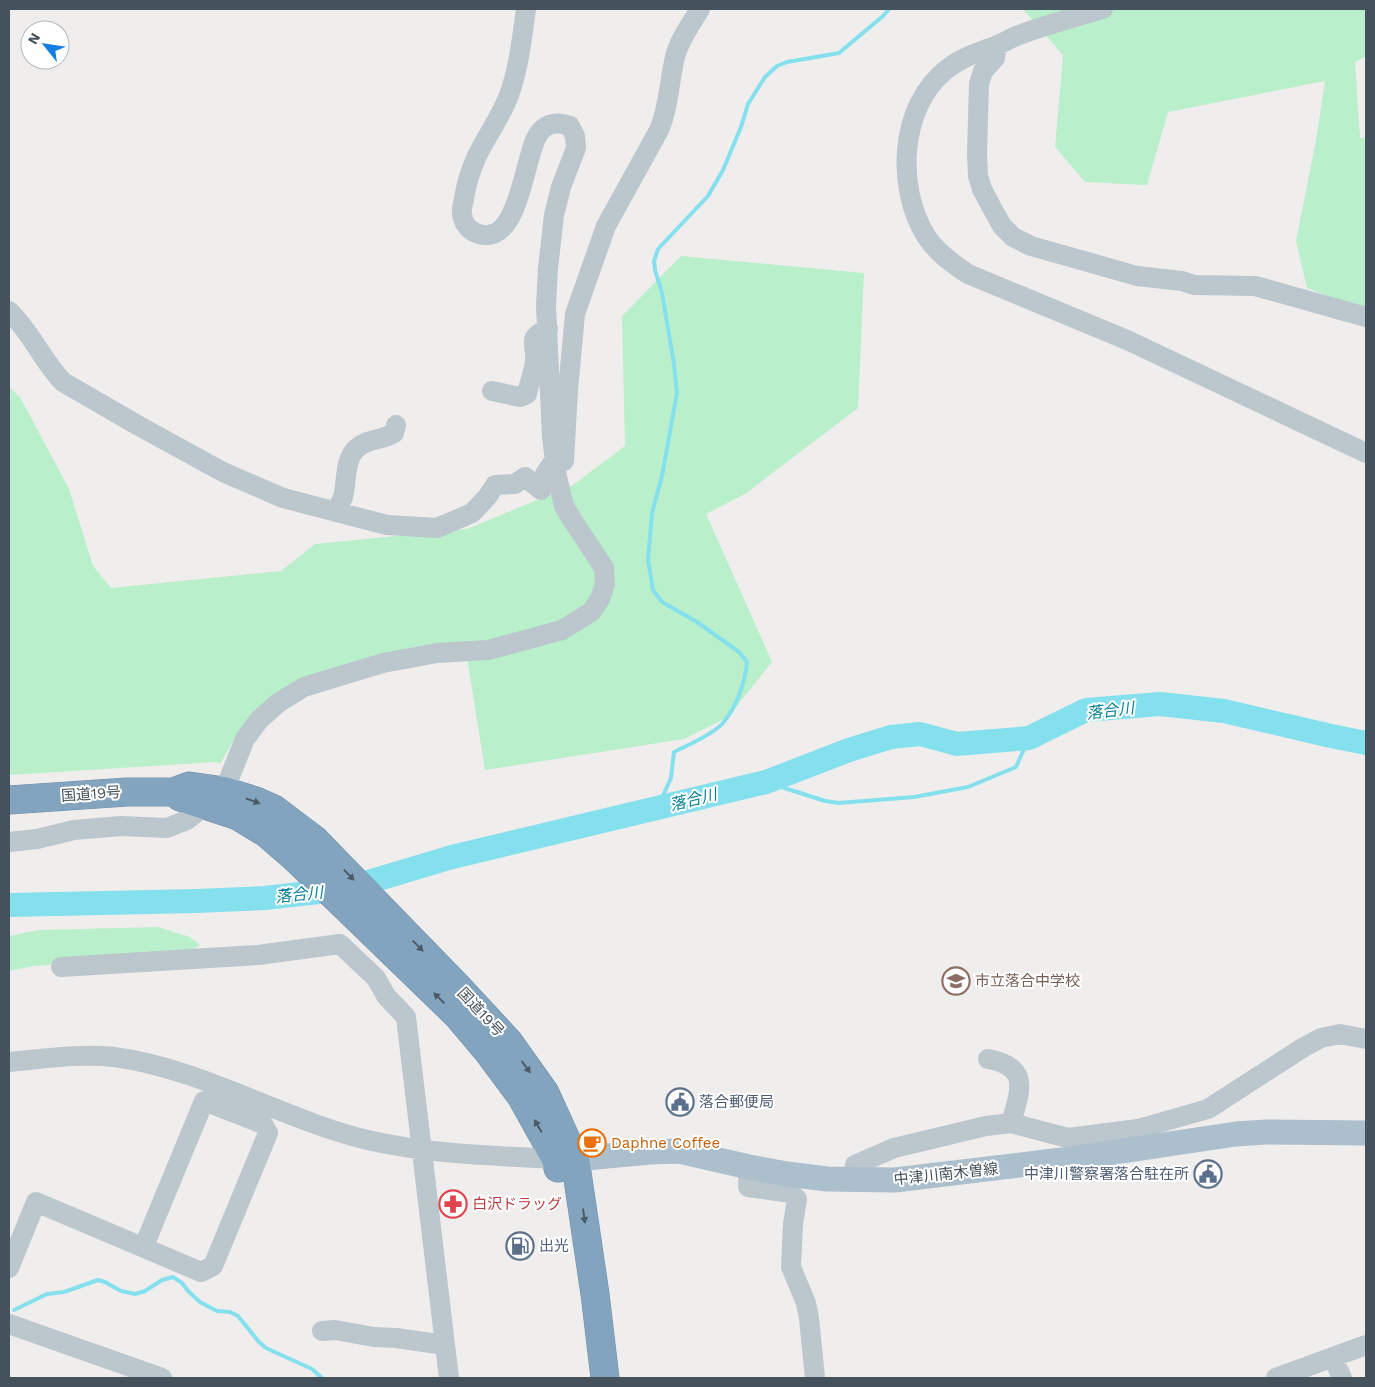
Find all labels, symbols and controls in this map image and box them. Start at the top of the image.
north arrow [20,20,70,70]
text: N [24,30,43,47]
water label: 落合川 [1085,698,1137,723]
street label: 国道19号 [60,783,122,805]
water label: 落合川 [668,784,721,815]
one-way arrow [246,797,261,805]
one-way arrow [343,868,355,880]
water label: 落合川 [274,882,326,906]
one-way arrow [412,940,424,952]
school or university icon: 市立落合中学校 [941,966,971,996]
place label: 市立落合中学校 [975,972,1080,990]
street label: 国道19号 [454,984,508,1040]
one-way arrow [434,992,446,1004]
one-way arrow [521,1060,531,1074]
public building icon: 落合郵便局 [665,1087,695,1117]
place label: 落合郵便局 [699,1093,774,1111]
one-way arrow [534,1120,543,1133]
cafe icon: Daphne Coffee [577,1128,607,1158]
place label: Daphne Coffee [611,1134,720,1152]
public building icon: 中津川警察署落合駐在所 [1193,1159,1223,1189]
street label: 中津川南木曽線 [893,1160,999,1188]
place label: 中津川警察署落合駐在所 [1024,1165,1189,1183]
pharmacy icon: 白沢ドラッグ [438,1189,468,1219]
place label: 白沢ドラッグ [472,1195,562,1213]
one-way arrow [580,1209,588,1225]
fuel station icon: 出光 [505,1231,535,1261]
place label: 出光 [539,1237,569,1255]

